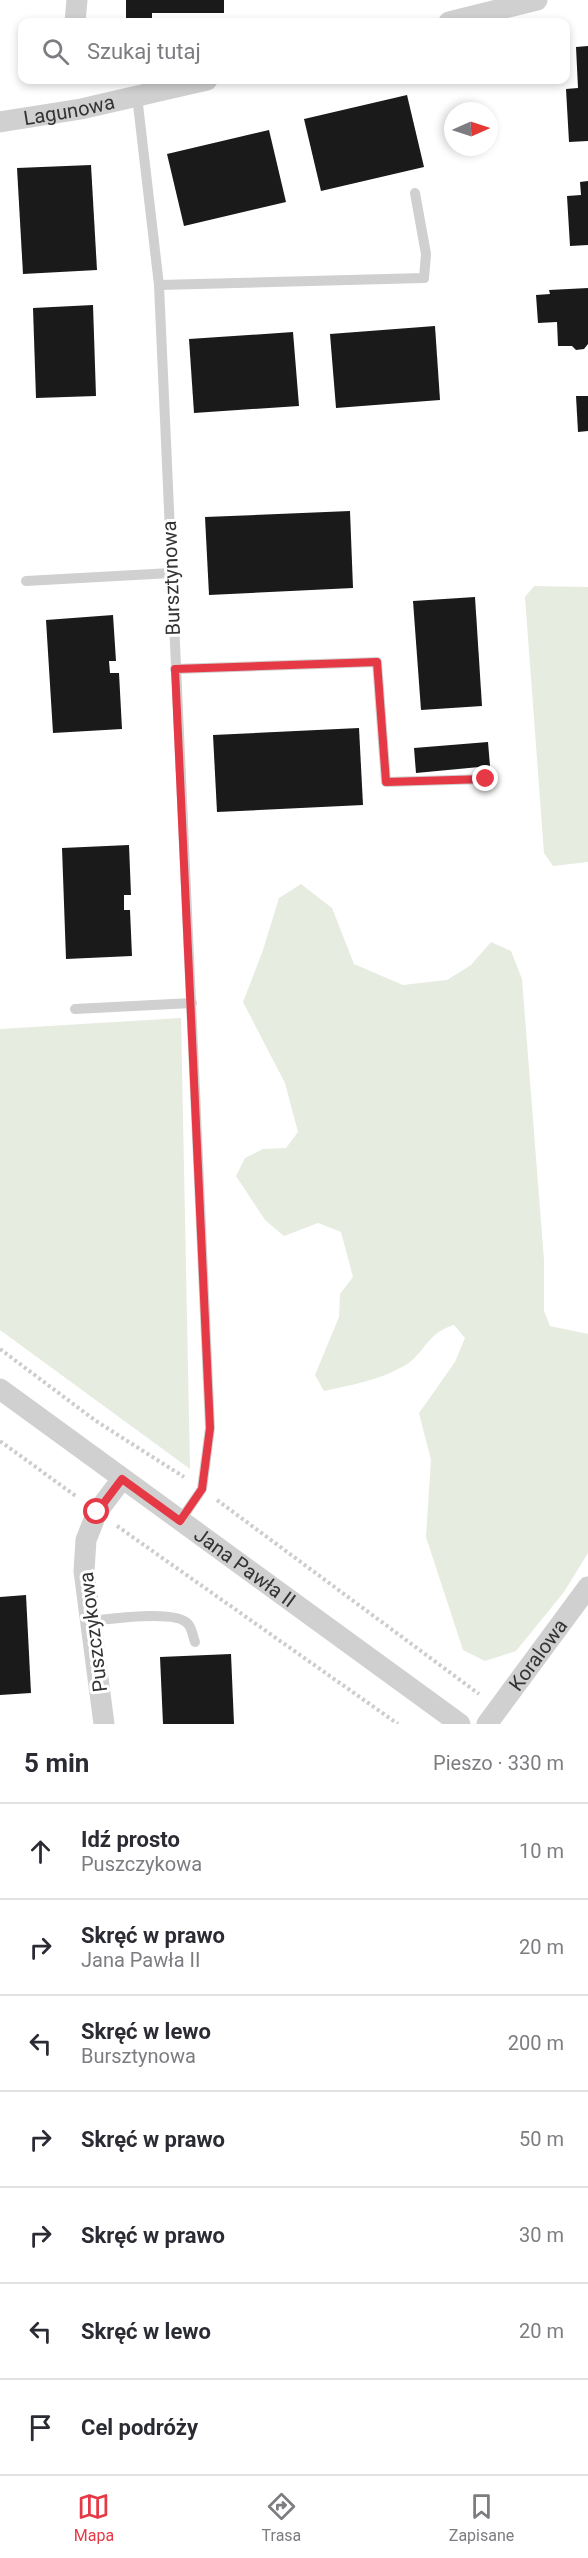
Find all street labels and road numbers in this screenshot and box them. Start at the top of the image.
street label: Lagunowa [22,90,117,130]
street label: Bursztynowa [157,520,185,636]
street label: Jana Pawła II [190,1523,300,1612]
street label: Puszczykowa [74,1570,112,1694]
street label: Koralowa [504,1614,572,1695]

